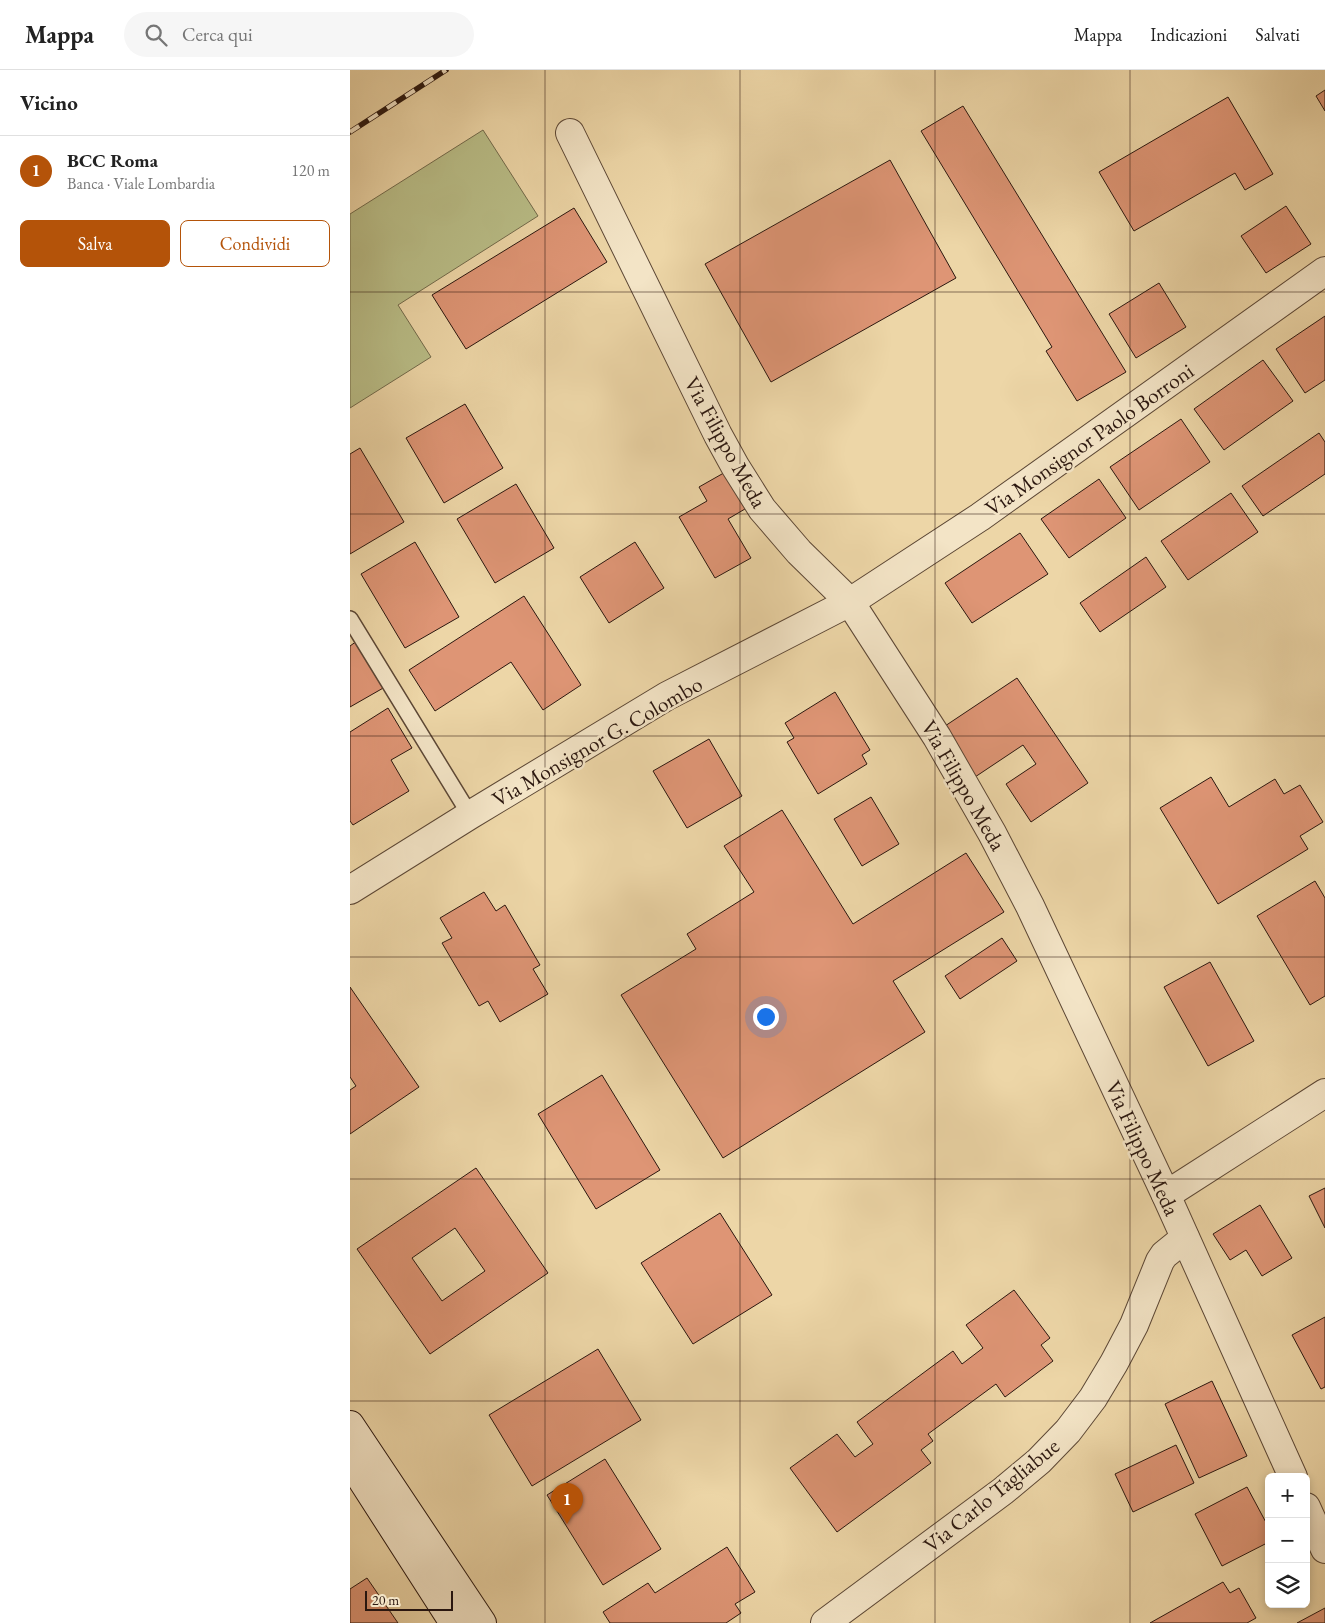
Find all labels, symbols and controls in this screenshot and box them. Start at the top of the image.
search box [124,12,474,57]
text: Mappa [25,19,94,50]
icon: search [142,21,170,49]
text: Cerca qui [182,22,253,47]
text: Mappa [1074,23,1122,46]
text: Indicazioni [1150,23,1227,46]
text: Salvati [1255,23,1300,46]
text: Vicino [20,89,78,116]
text: BCC Roma [67,148,158,173]
text: 1 [32,160,40,181]
text: 120 m [291,160,330,181]
text: Banca · Viale Lombardia [67,173,215,194]
button: Salva [20,220,170,267]
button: Condividi [180,220,330,267]
street label: Via Monsignor Paolo Borroni [979,356,1199,523]
street label: Via Filippo Meda [677,371,774,513]
street label: Via Monsignor G. Colombo [487,669,708,814]
street label: Via Filippo Meda [915,715,1013,856]
your location [753,1004,779,1030]
street label: Via Filippo Meda [1099,1076,1187,1221]
street label: Via Carlo Tagliabue [917,1431,1066,1559]
map controls [1265,1473,1310,1608]
button: + [1265,1473,1310,1518]
pin: 1 [551,1483,583,1524]
button: − [1265,1518,1310,1563]
button: layers [1265,1563,1310,1608]
scale bar [365,1588,452,1611]
text: 20 m [372,1591,399,1609]

